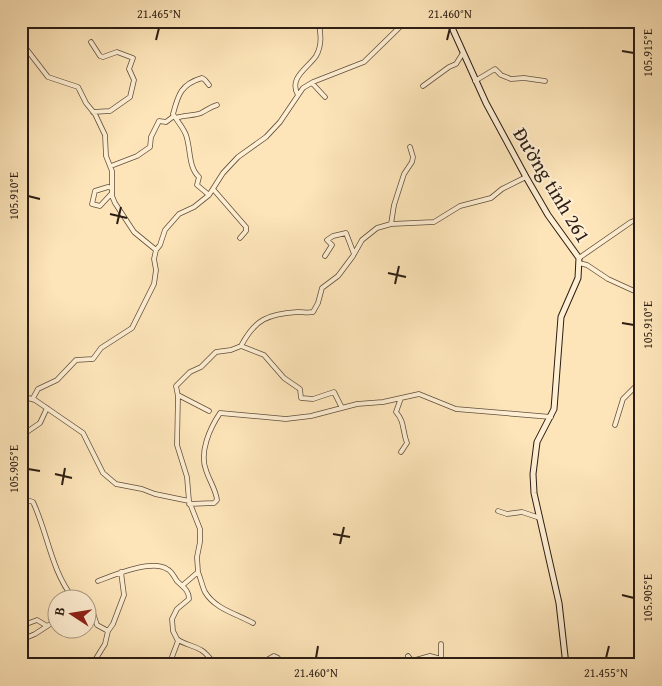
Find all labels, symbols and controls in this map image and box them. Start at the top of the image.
text: 21.465°N [137,5,181,22]
text: 21.460°N [428,5,472,22]
text: 105.915°E [639,29,656,77]
street label: Đường tỉnh 261 [507,122,598,248]
text: 105.910°E [5,172,22,220]
text: 105.910°E [639,301,656,349]
text: 105.905°E [5,445,22,493]
text: 105.905°E [639,574,656,622]
north arrow [48,588,98,638]
text: B [49,605,70,618]
text: 21.460°N [294,664,338,681]
text: 21.455°N [584,664,628,681]

